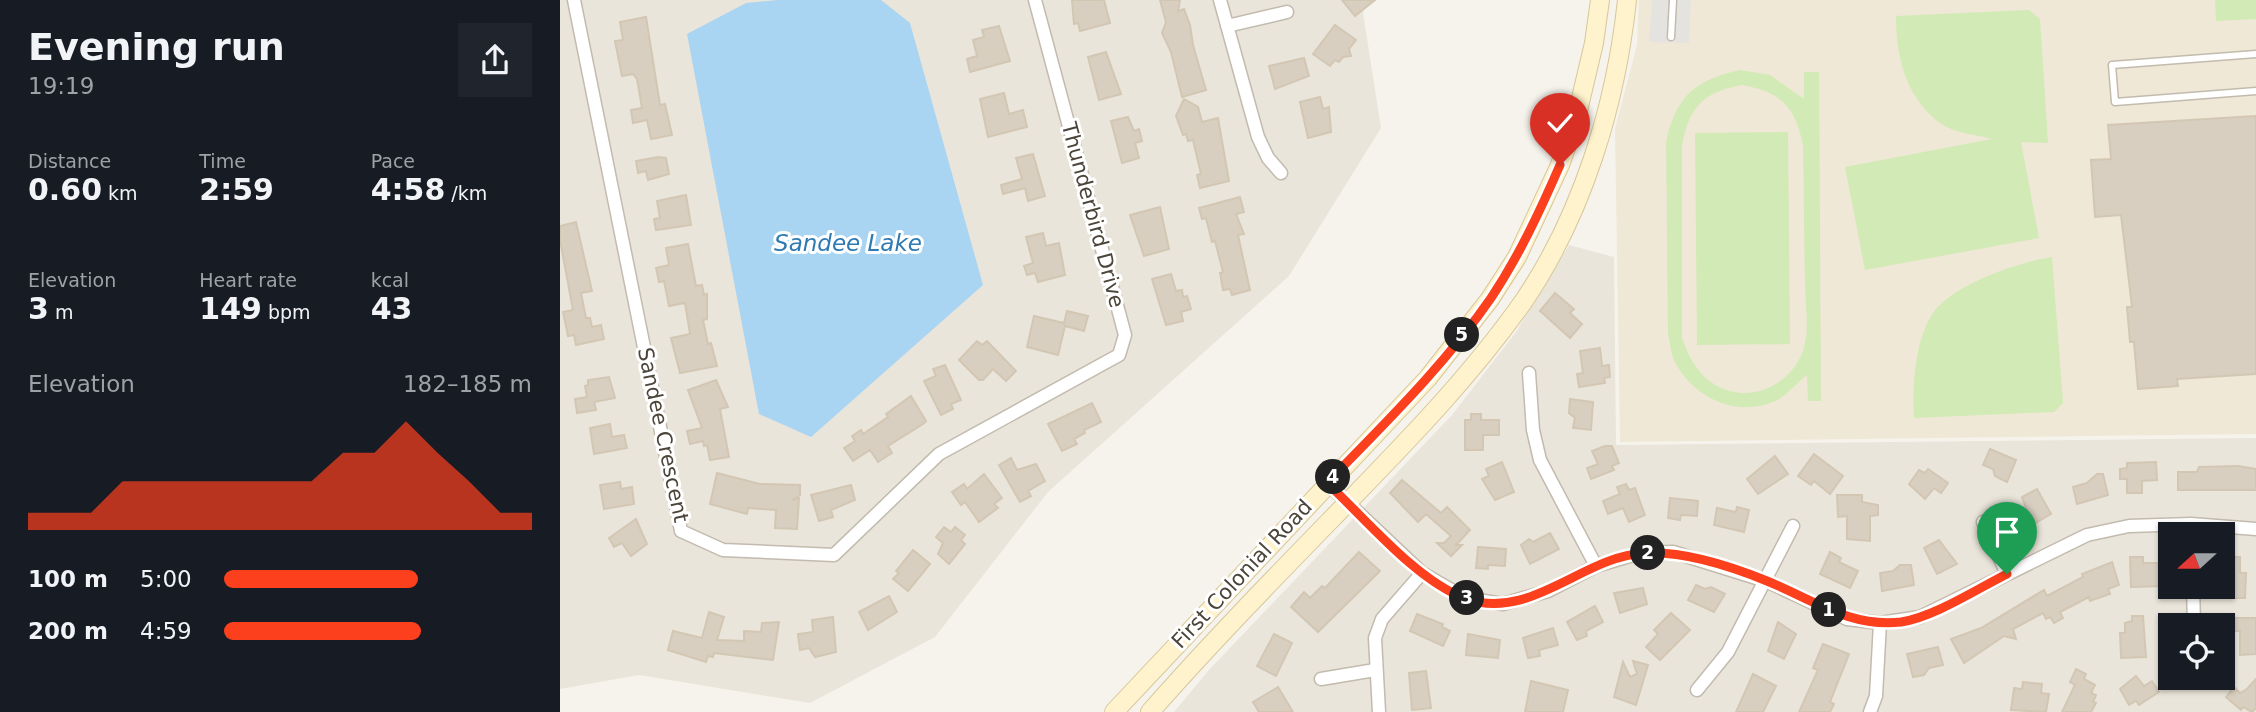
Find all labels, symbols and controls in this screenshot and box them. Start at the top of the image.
button: share [458,23,532,97]
text: Evening run [28,25,285,69]
text: 19:19 [28,73,94,99]
pin [1530,93,1590,165]
icon: check [1541,104,1579,142]
street label: Thunderbird Drive [1056,119,1129,310]
text: Distance [28,150,111,172]
text: Time [199,150,246,172]
text: Pace [371,150,415,172]
text: 0.60 [28,172,102,207]
text: 2:59 [199,172,274,207]
text: 4:58 [371,172,445,207]
text: km [102,182,138,204]
text: /km [445,182,487,204]
water label: Sandee Lake [774,230,922,256]
text: Elevation [28,269,116,291]
text: Heart rate [199,269,297,291]
text: kcal [371,269,409,291]
text: 3 [28,291,49,326]
text: 149 [199,291,262,326]
text: 43 [371,291,412,326]
text: m [49,301,73,323]
text: bpm [262,301,311,323]
pin: 5 [1444,318,1480,352]
text: 5 [1455,323,1468,345]
street label: Sandee Crescent [633,345,693,525]
text: Elevation [28,371,135,397]
text: 182–185 m [403,371,532,397]
pin: 4 [1316,460,1350,494]
text: 4 [1326,465,1339,487]
street label: First Colonial Road [1167,495,1317,653]
pin [1977,502,2037,574]
icon: arrive [1988,513,2026,551]
north arrow [2158,522,2235,598]
map controls [2158,522,2235,690]
pin: 2 [1630,536,1666,570]
text: 2 [1641,541,1654,563]
text: 100 m [28,566,108,592]
text: 5:00 [140,566,192,592]
pin: 3 [1450,580,1485,616]
text: 3 [1460,586,1473,608]
pin: 1 [1812,592,1846,628]
text: 1 [1822,598,1835,620]
button: locate [2158,613,2235,690]
text: 200 m [28,618,108,644]
text: 4:59 [140,618,192,644]

